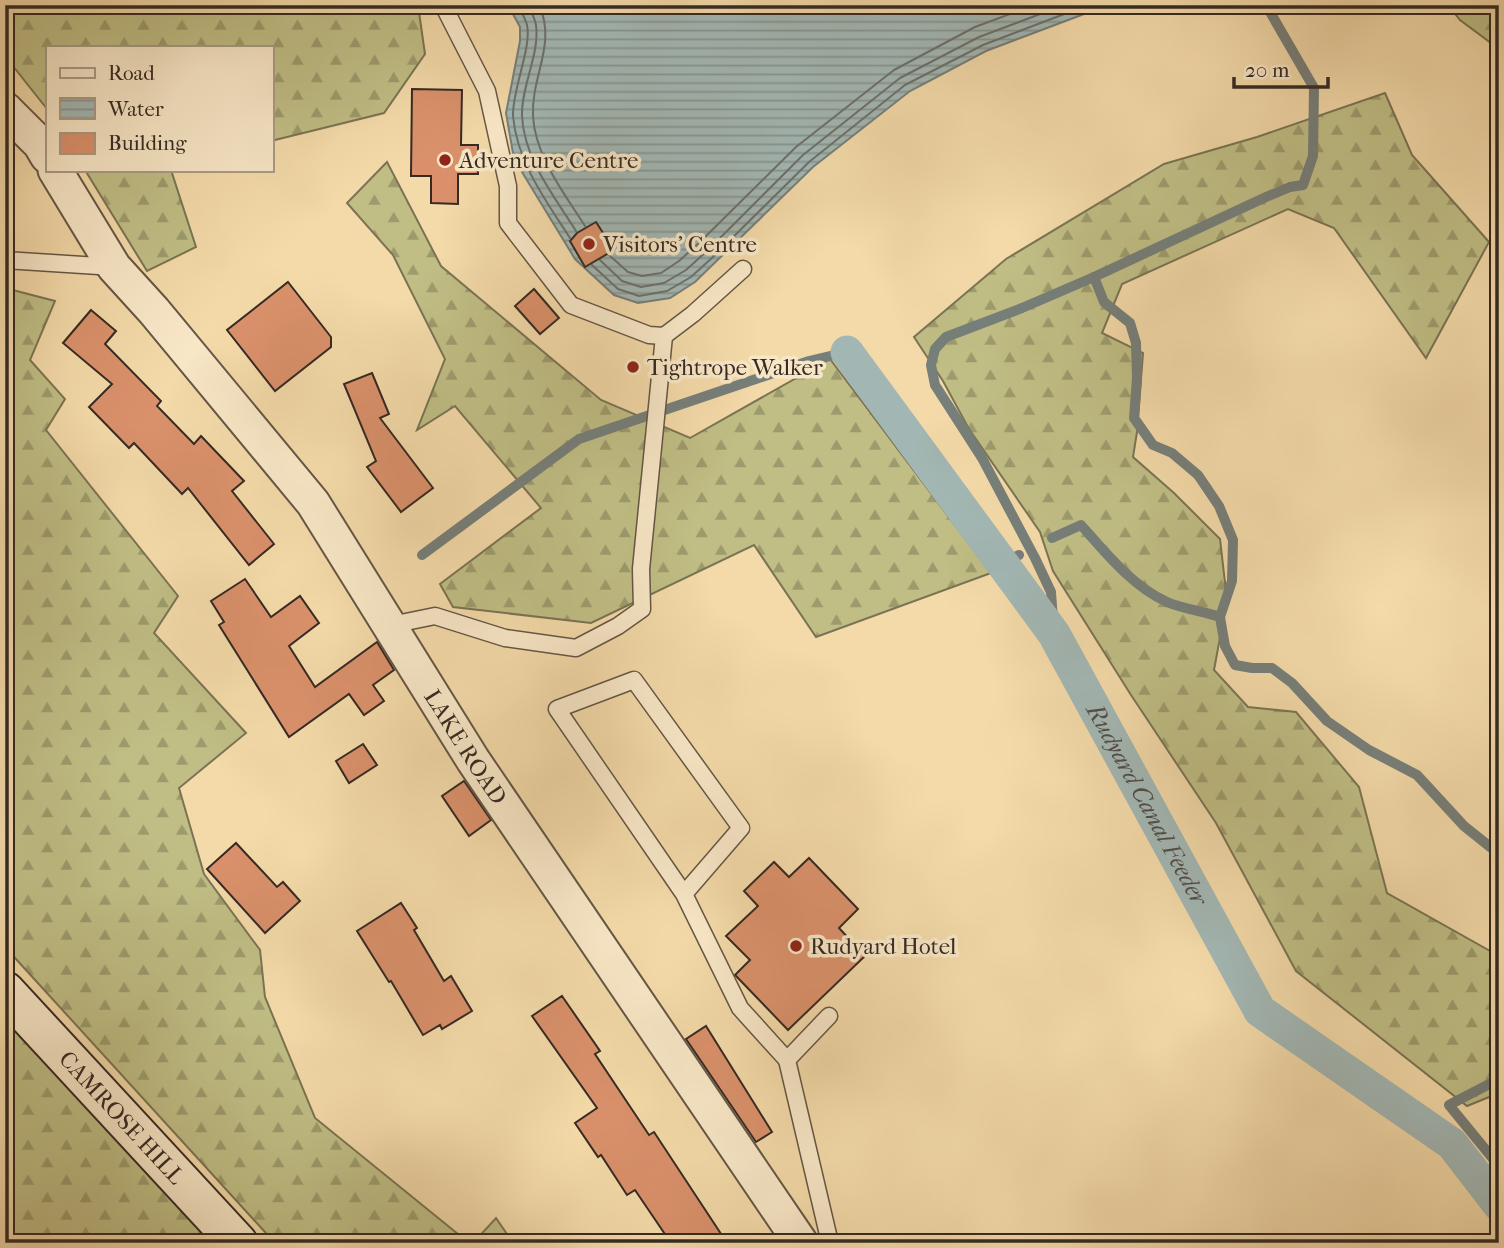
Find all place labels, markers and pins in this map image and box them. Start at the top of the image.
place label: Adventure Centre [458,147,638,174]
marker: Adventure Centre [437,152,453,168]
place label: Visitors' Centre [602,231,757,258]
marker: Visitors' Centre [581,236,597,252]
place label: Tightrope Walker [647,354,823,381]
marker: Tightrope Walker [625,359,641,375]
place label: Rudyard Hotel [810,933,957,960]
marker: Rudyard Hotel [788,938,804,954]

